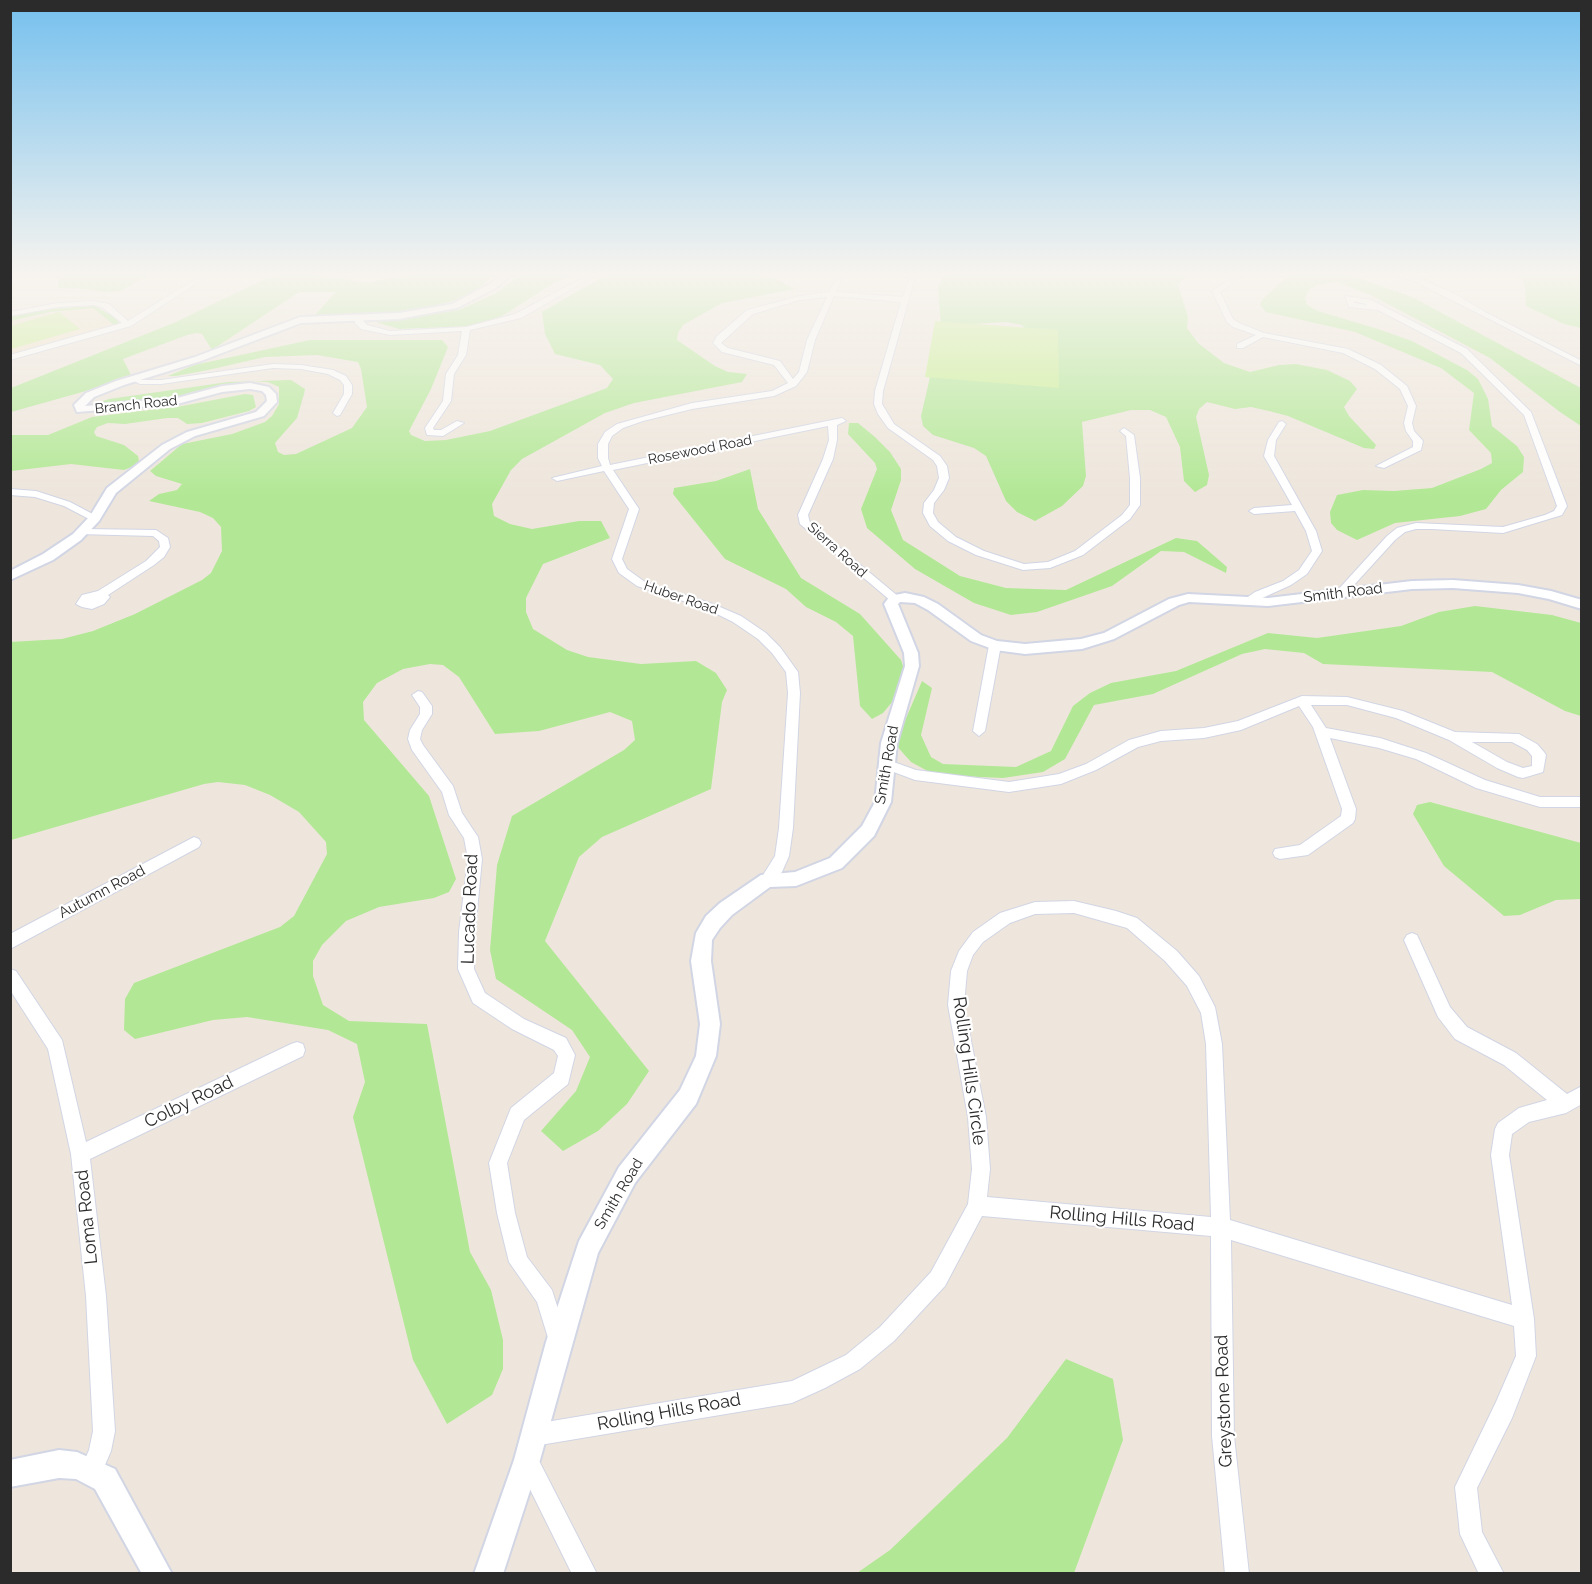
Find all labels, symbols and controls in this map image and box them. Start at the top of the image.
street label: Branch Road [94,392,178,418]
street label: Rosewood Road [647,432,753,468]
street label: Sierra Road [804,519,870,581]
street label: Huber Road [642,577,720,619]
street label: Smith Road [1302,579,1384,607]
street label: Smith Road [871,724,903,806]
street label: Lucado Road [457,853,483,965]
street label: Autumn Road [56,862,148,922]
street label: Rolling Hills Circle [948,995,990,1147]
street label: Colby Road [141,1071,237,1133]
street label: Smith Road [591,1155,647,1233]
street label: Loma Road [71,1169,103,1265]
street label: Rolling Hills Road [1049,1202,1195,1236]
street label: Greystone Road [1211,1334,1237,1468]
street label: Rolling Hills Road [595,1389,743,1435]

